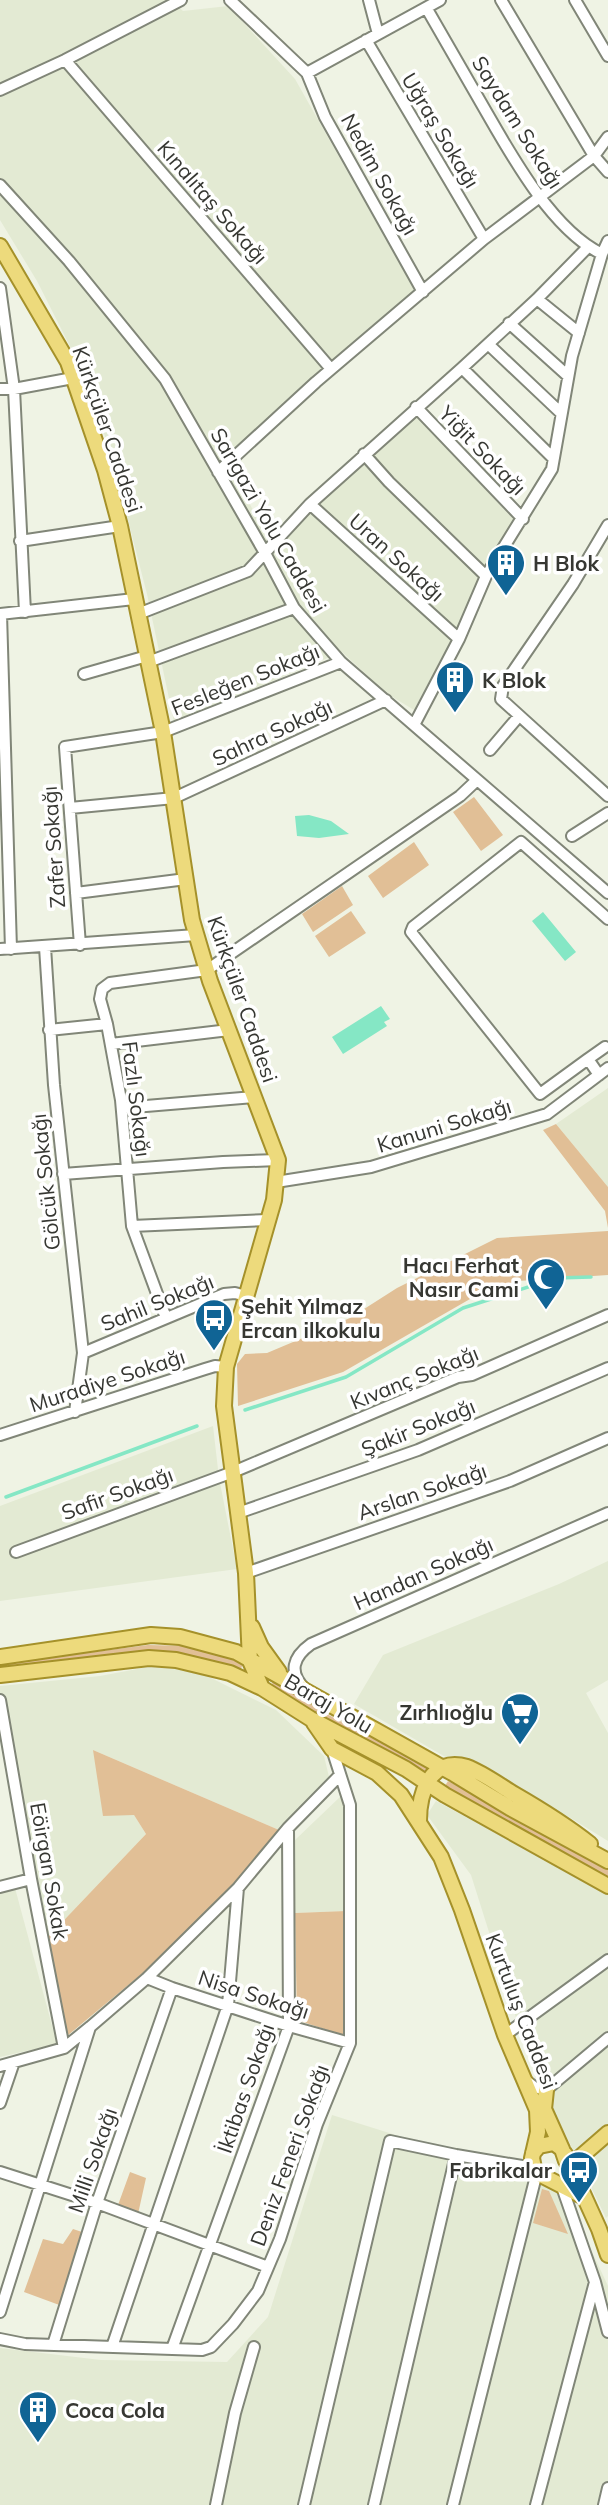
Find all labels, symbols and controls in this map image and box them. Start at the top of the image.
street label: Saydam Sokağı [467,51,569,193]
street label: Uğraş Sokağı [396,68,486,192]
street label: Nedim Sokağı [336,109,424,239]
street label: Kınalıtaş Sokağı [152,135,274,269]
street label: Kürkçüler Caddesi [67,342,149,516]
street label: Yiğit Sokağı [433,399,532,500]
street label: Sarıgazi Yolu Caddesi [205,423,333,617]
street label: Uran Sokağı [344,507,450,607]
building icon: H Blok [485,542,527,597]
place label: H Blok [533,550,599,576]
street label: Fesleğen Sokağı [167,637,323,721]
building icon: K Blok [434,659,476,714]
place label: K Blok [482,667,546,693]
street label: Sahra Sokağı [208,693,336,771]
street label: Zafer Sokağı [36,785,70,909]
street label: Kürkçüler Caddesi [202,912,284,1086]
street label: Fazlı Sokağı [117,1040,157,1158]
street label: Kanuni Sokağı [374,1092,514,1158]
street label: Gölcük Sokağı [25,1112,65,1252]
place label: Hacı Ferhat Nasır Cami [403,1252,519,1302]
mosque icon: Hacı Ferhat Nasır Cami [525,1256,567,1311]
street label: Sahil Sokağı [97,1268,217,1336]
place label: Şehit Yılmaz Ercan ilkokulu [241,1293,380,1343]
bus stop icon: Şehit Yılmaz Ercan ilkokulu [193,1297,235,1352]
street label: Kıvanç Sokağı [346,1339,482,1415]
street label: Muradiye Sokağı [26,1343,188,1417]
street label: Şakir Sokağı [357,1392,479,1462]
street label: Arslan Sokağı [354,1457,490,1525]
street label: Safir Sokağı [58,1461,176,1525]
street label: Handan Sokağı [349,1531,497,1615]
street label: Baraj Yolu [280,1667,378,1739]
supermarket icon: Zırhlıoğlu [499,1691,541,1746]
place label: Zırhlıoğlu [399,1699,493,1725]
street label: Eöirgan Sokak [25,1800,75,1942]
street label: Kurtuluş Caddesi [480,1930,564,2092]
street label: Nisa Sokağı [195,1964,313,2024]
street label: İktibas Sokağı [211,2020,279,2156]
street label: Deniz Feneri Sokağı [244,2061,334,2249]
street label: Milli Sokağı [62,2104,122,2216]
bus stop icon: Fabrikalar [558,2149,600,2204]
place label: Fabrikalar [449,2157,553,2183]
building icon: Coca Cola [17,2389,59,2444]
place label: Coca Cola [65,2397,165,2423]

